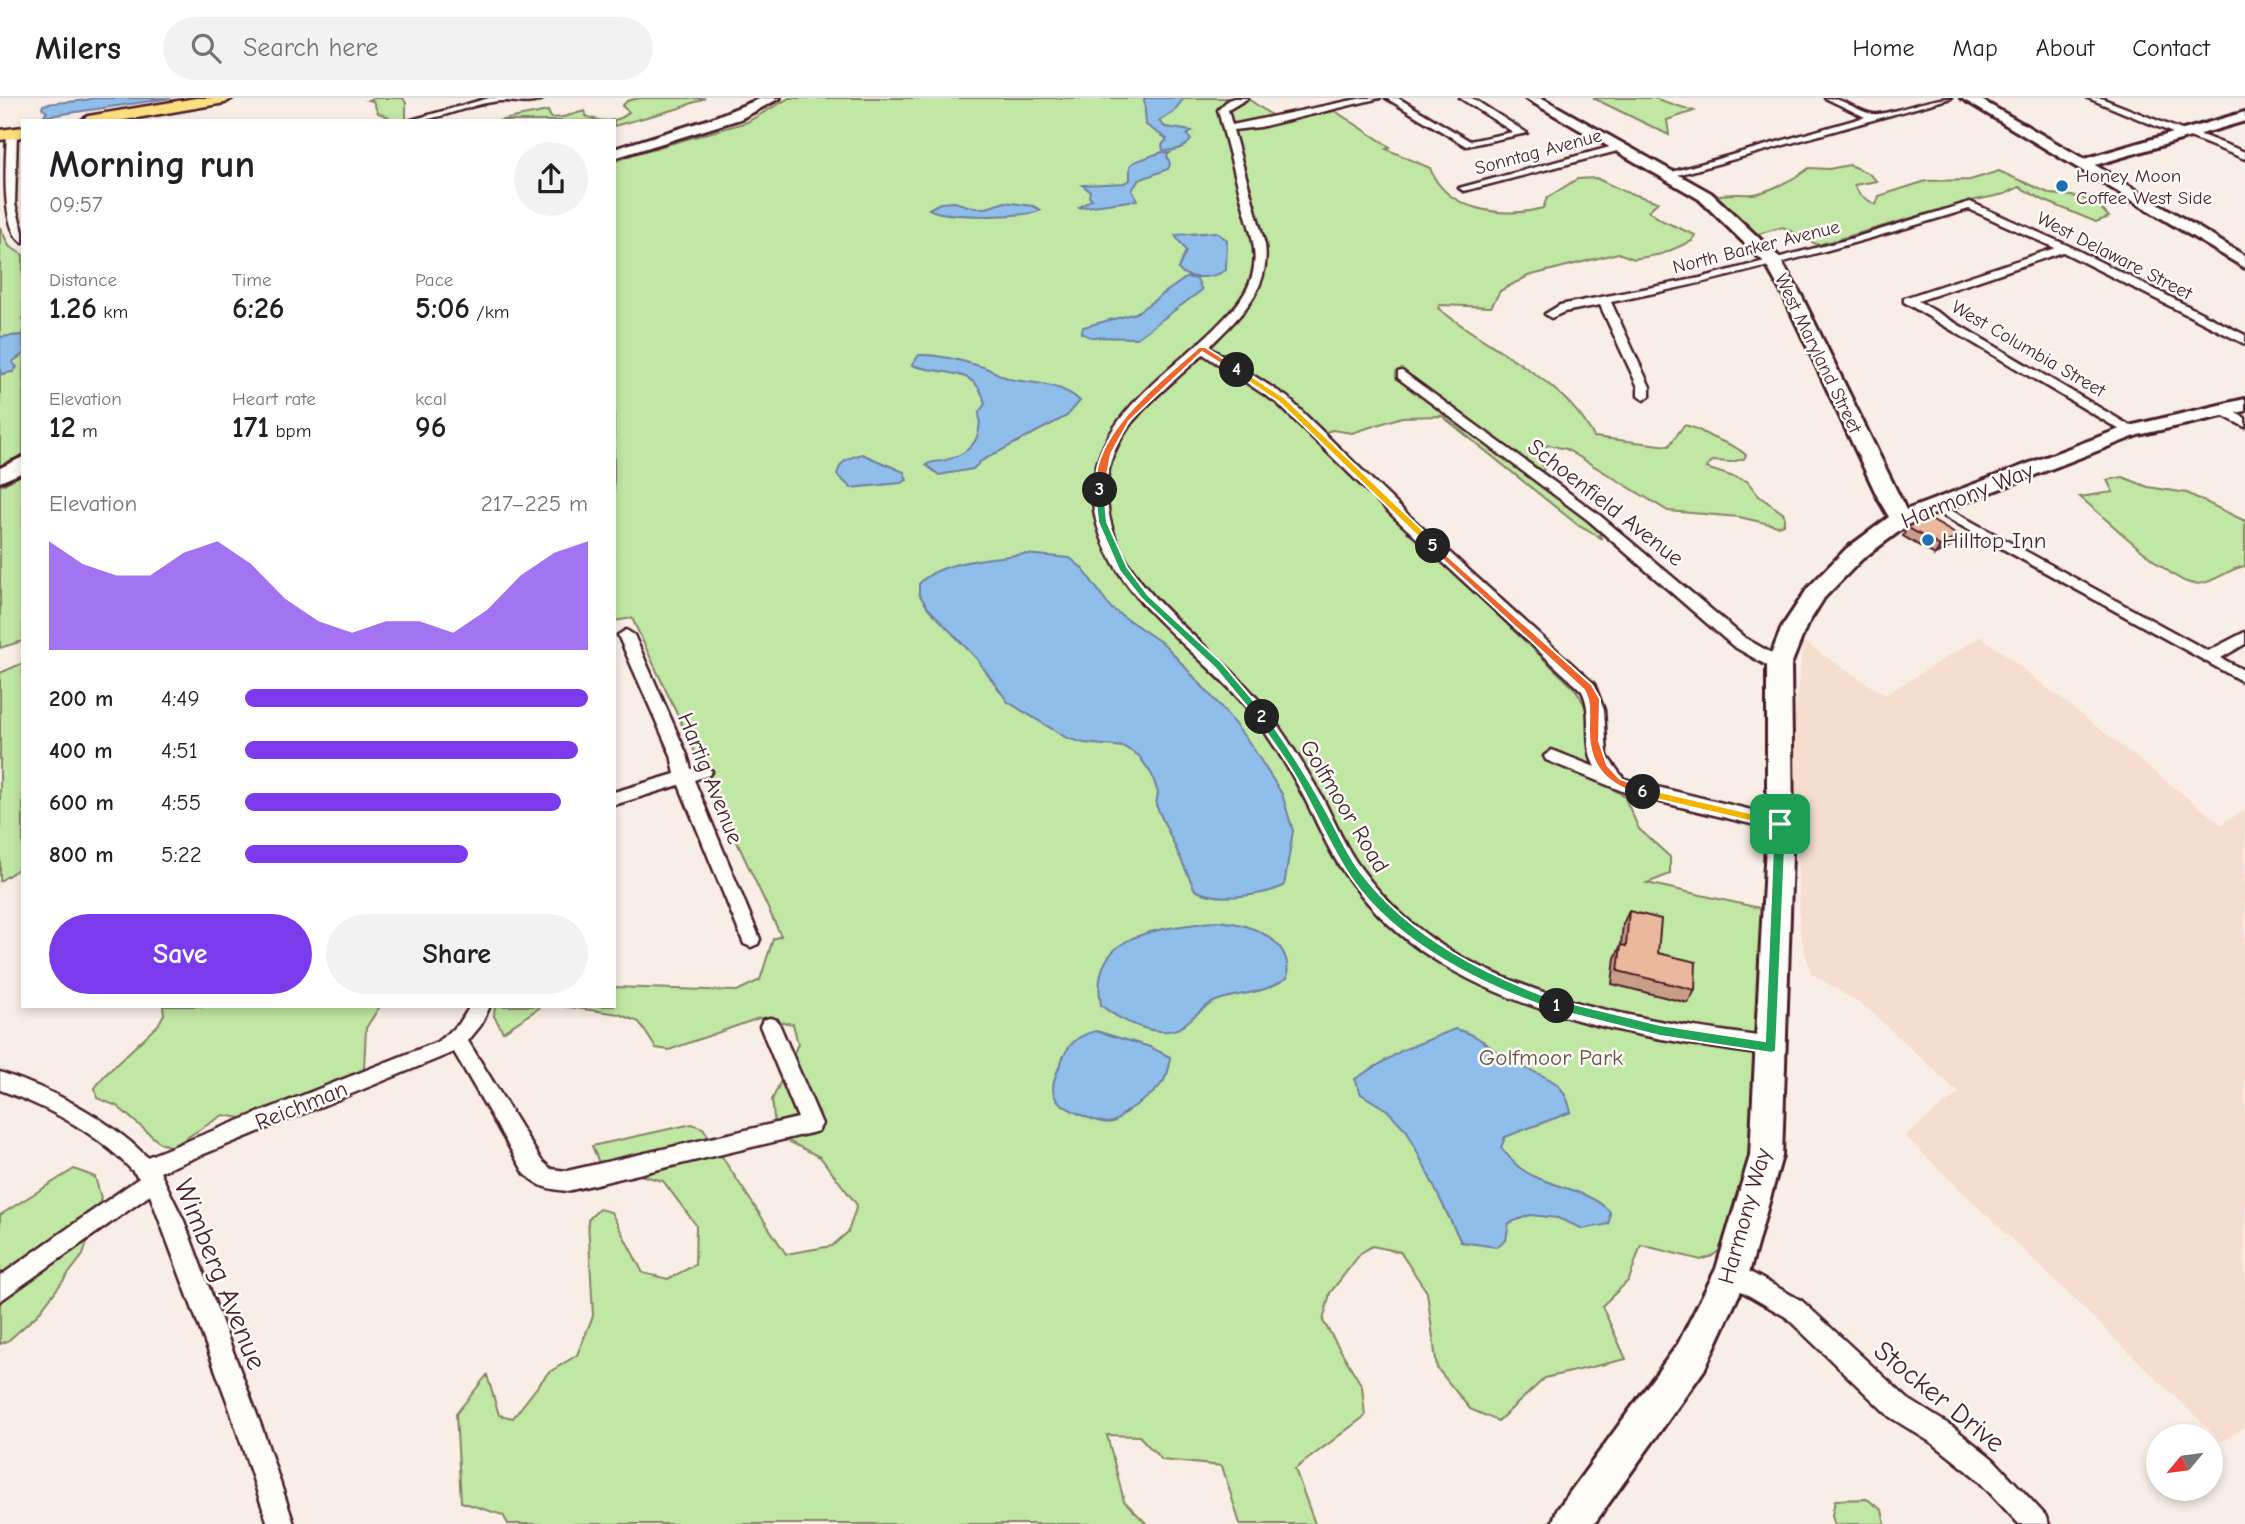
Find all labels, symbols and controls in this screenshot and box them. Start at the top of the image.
search box [163,17,653,80]
text: Milers [35,29,121,67]
icon: search [187,29,225,67]
text: Search here [243,33,378,63]
text: Home [1853,34,1914,62]
text: Map [1952,34,1998,62]
text: About [2036,34,2094,62]
text: Contact [2132,34,2210,62]
street label: Sonntag Avenue [1472,124,1604,179]
button: share [514,142,588,216]
text: Morning run [49,143,255,187]
place label: Honey Moon Coffee West Side [2076,165,2212,209]
marker: Honey Moon Coffee West Side [2054,178,2070,194]
text: 09:57 [49,191,103,218]
street label: West Delaware Street [2033,207,2196,305]
street label: North Barker Avenue [1670,216,1842,278]
text: Distance [49,269,117,291]
text: Time [232,269,271,291]
text: Pace [415,269,453,291]
street label: West Maryland Street [1770,270,1867,437]
text: 1.26 [49,291,97,326]
text: 6:26 [232,291,285,326]
text: 5:06 [415,291,470,326]
street label: West Columbia Street [1948,296,2110,402]
text: km [97,301,128,323]
text: /km [470,301,510,323]
pin: 4 [1220,352,1254,388]
text: 4 [1232,358,1241,380]
text: Elevation [49,388,122,410]
text: Heart rate [232,388,316,410]
text: kcal [415,388,447,410]
text: 12 [49,410,76,445]
text: 171 [232,410,269,445]
text: 96 [415,410,446,445]
text: m [76,420,98,442]
text: bpm [269,420,311,442]
street label: Schoenfield Avenue [1522,433,1689,572]
street label: Harmony Way [1897,456,2038,534]
pin: 3 [1082,472,1118,508]
text: 3 [1095,478,1104,500]
text: Elevation [49,490,137,517]
text: 217–225 m [481,490,588,517]
place label: Hilltop Inn [1942,527,2046,554]
pin: 5 [1416,528,1450,564]
marker: Hilltop Inn [1920,532,1936,548]
text: 5 [1427,534,1438,556]
text: 200 m [49,685,113,712]
text: 4:49 [161,685,200,712]
pin: 2 [1244,700,1280,734]
text: 2 [1257,705,1266,727]
street label: Hartig Avenue [672,709,749,848]
street label: Golfmoor Road [1294,735,1395,877]
text: 400 m [49,737,113,764]
text: 4:51 [161,737,198,764]
pin: 6 [1626,774,1660,810]
text: 6 [1638,780,1647,802]
text: 600 m [49,789,114,816]
text: 4:55 [161,789,201,816]
pin [1750,794,1810,854]
icon: arrive [1761,805,1799,843]
text: 800 m [49,841,114,868]
text: 5:22 [161,841,202,868]
button: Save [49,914,312,994]
button: Share [326,914,588,994]
pin: 1 [1540,988,1574,1024]
text: 1 [1553,994,1560,1016]
park label: Golfmoor Park [1479,1044,1623,1071]
street label: Reichman [251,1075,351,1136]
street label: Harmony Way [1712,1144,1777,1287]
street label: Wimberg Avenue [167,1174,273,1374]
street label: Stocker Drive [1868,1334,2011,1459]
north arrow [2146,1424,2222,1502]
map controls [2146,1424,2223,1501]

